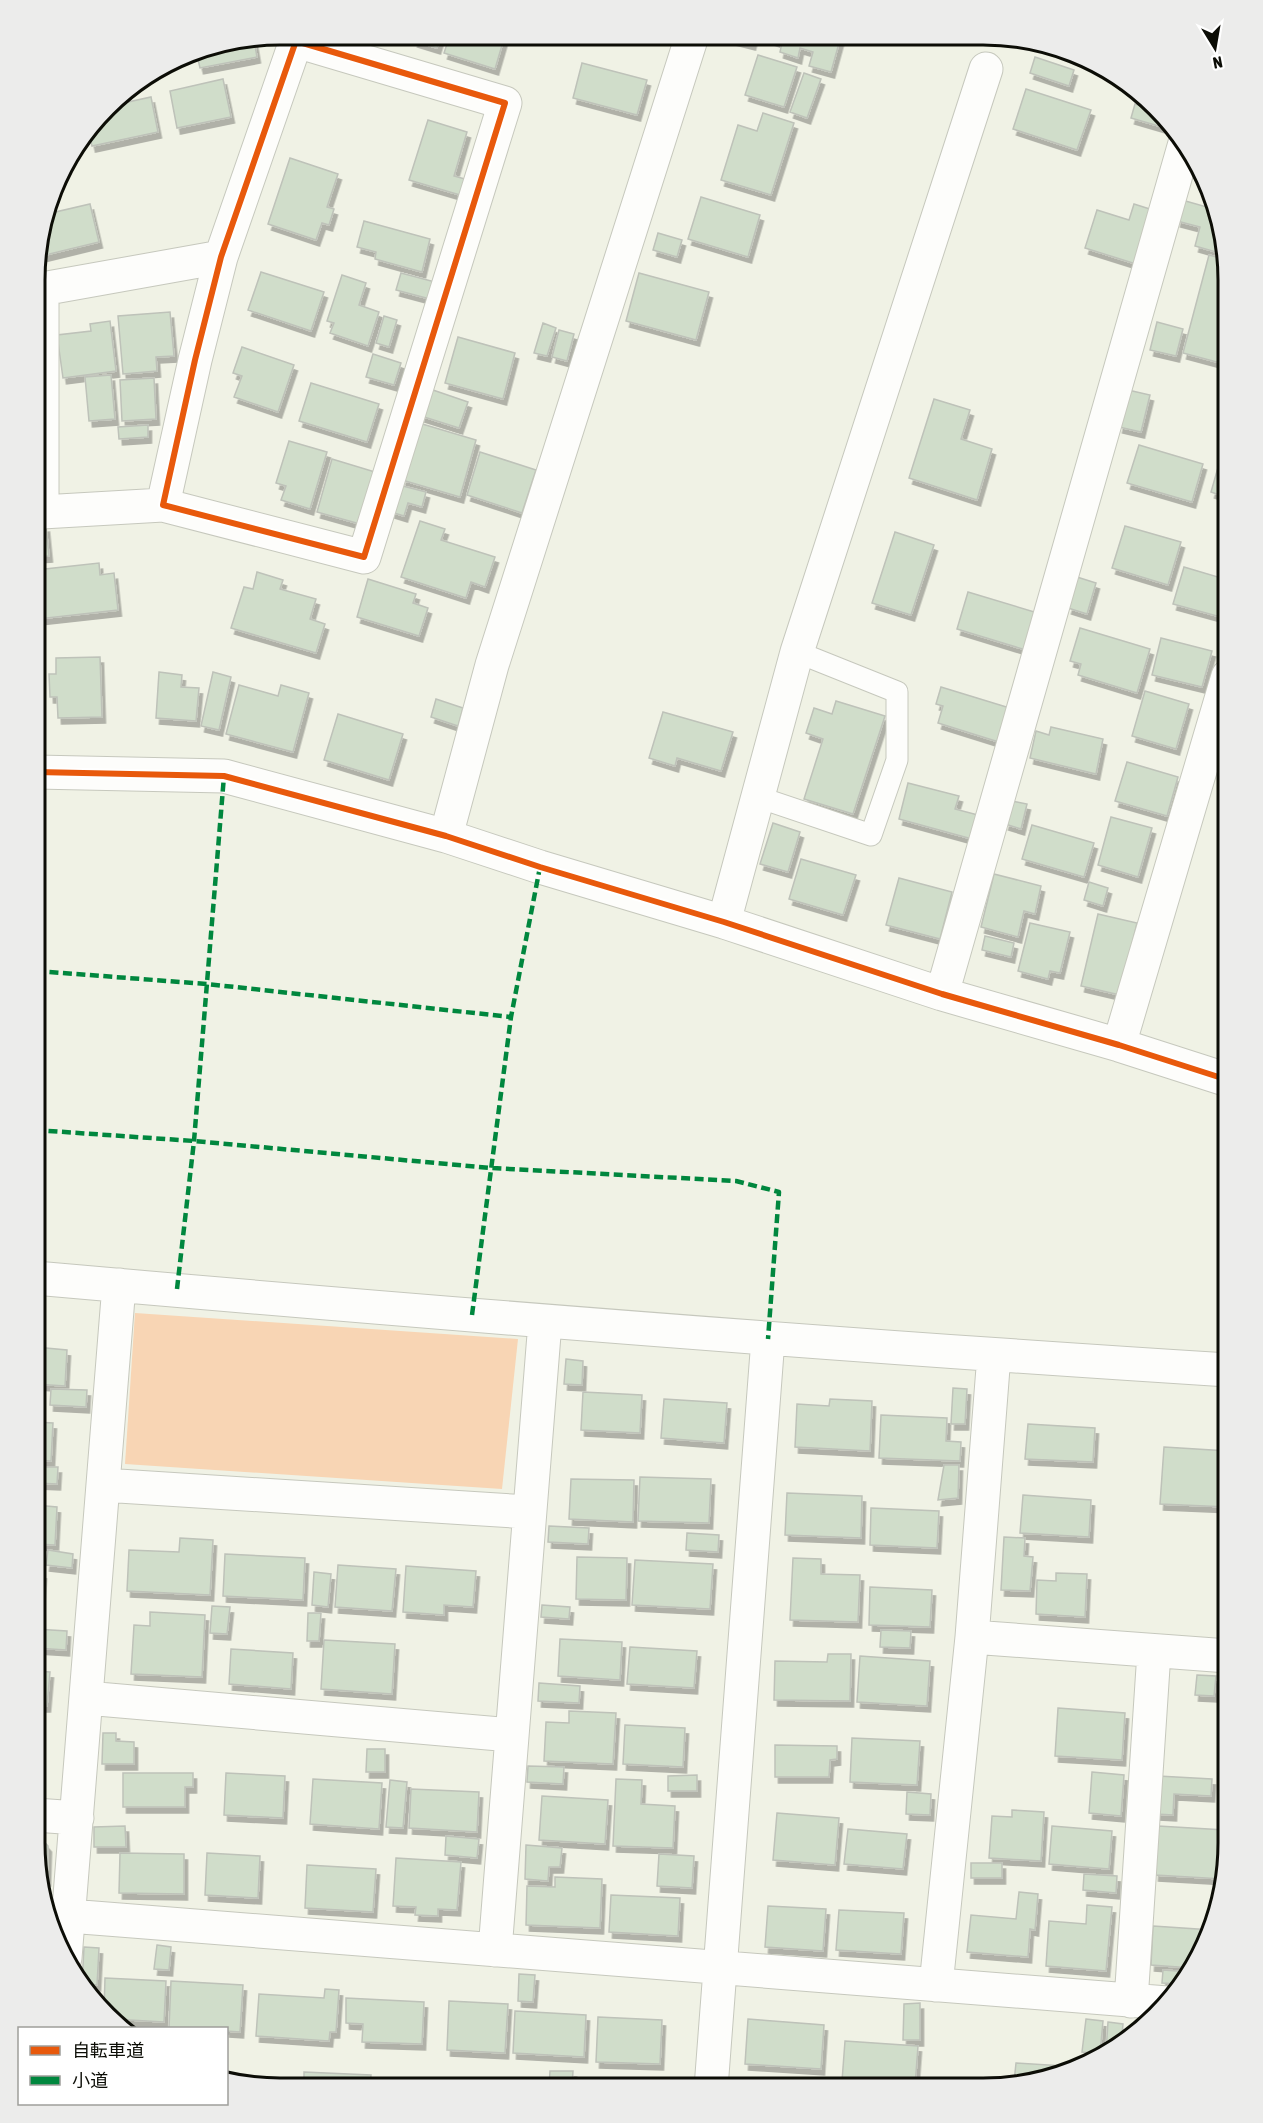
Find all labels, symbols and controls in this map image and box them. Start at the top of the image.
north arrow [1185,18,1245,78]
text: N [1212,53,1224,72]
legend [18,2027,228,2105]
text: 自転車道 [72,2040,144,2061]
text: 小道 [72,2070,108,2091]

